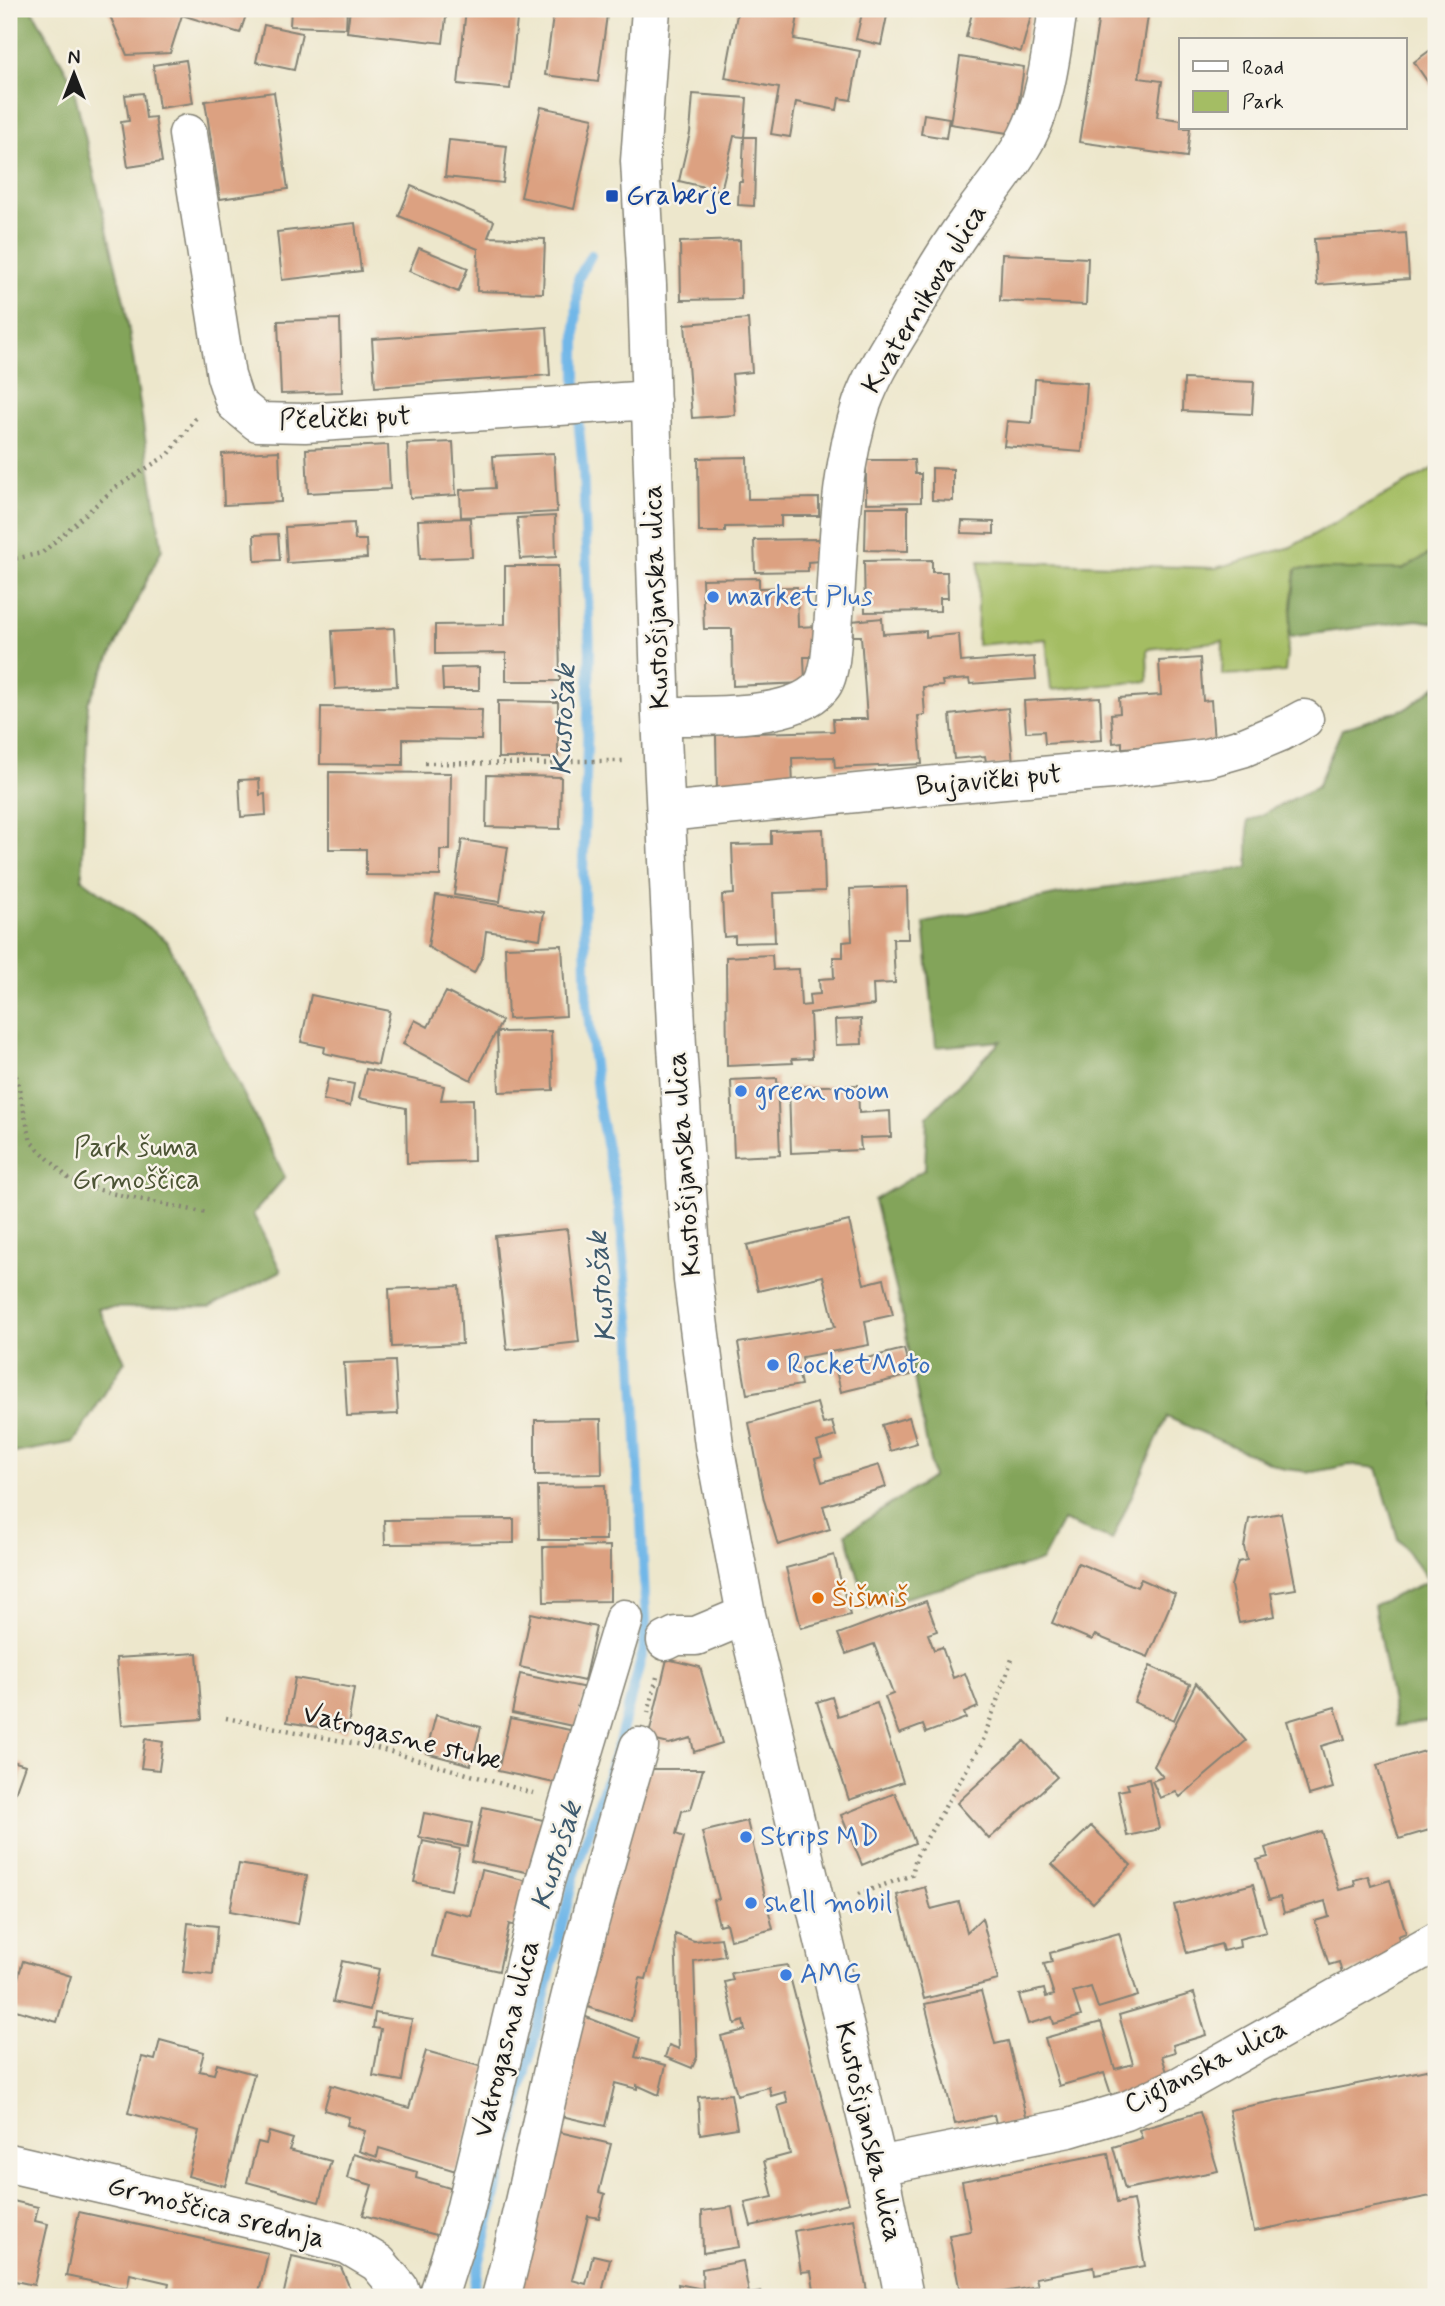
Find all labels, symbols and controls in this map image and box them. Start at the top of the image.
north arrow [38,38,108,108]
legend [1179,38,1406,130]
text: N [68,46,80,71]
text: Road [1242,54,1284,82]
text: Park [1242,88,1284,116]
place label: Graberje [626,178,732,215]
marker: Graberje [604,188,620,204]
street label: Kvaternikova ulica [854,197,996,401]
street label: Pčelički put [278,398,412,440]
street label: Kustošijanska ulica [635,484,679,710]
place label: market Plus [727,579,873,616]
marker: market Plus [705,589,721,605]
water label: Kustošak [543,662,585,776]
street label: Bujavički put [915,756,1063,806]
street label: Kustošijanska ulica [659,1051,711,1277]
place label: green room [755,1073,890,1110]
marker: green room [733,1083,749,1099]
park label: Park šuma Grmoščica [72,1130,200,1199]
water label: Kustošak [578,1228,626,1344]
place label: RocketMoto [787,1347,930,1384]
marker: RocketMoto [765,1357,781,1373]
place label: Šišmiš [832,1580,908,1617]
marker: Šišmiš [810,1590,826,1606]
street label: Vatrogasne stube [299,1695,505,1781]
water label: Kustošak [522,1795,592,1915]
place label: Strips MD [760,1819,879,1856]
marker: Strips MD [738,1829,754,1845]
place label: shell mobil [765,1885,892,1922]
marker: shell mobil [743,1895,759,1911]
street label: Vatrogasna ulica [465,1936,549,2142]
place label: AMG [800,1957,861,1994]
marker: AMG [778,1967,794,1983]
street label: Ciglanska ulica [1118,2010,1295,2127]
street label: Kustošijanska ulica [825,2018,911,2246]
street label: Grmoščica srednja [103,2168,329,2258]

